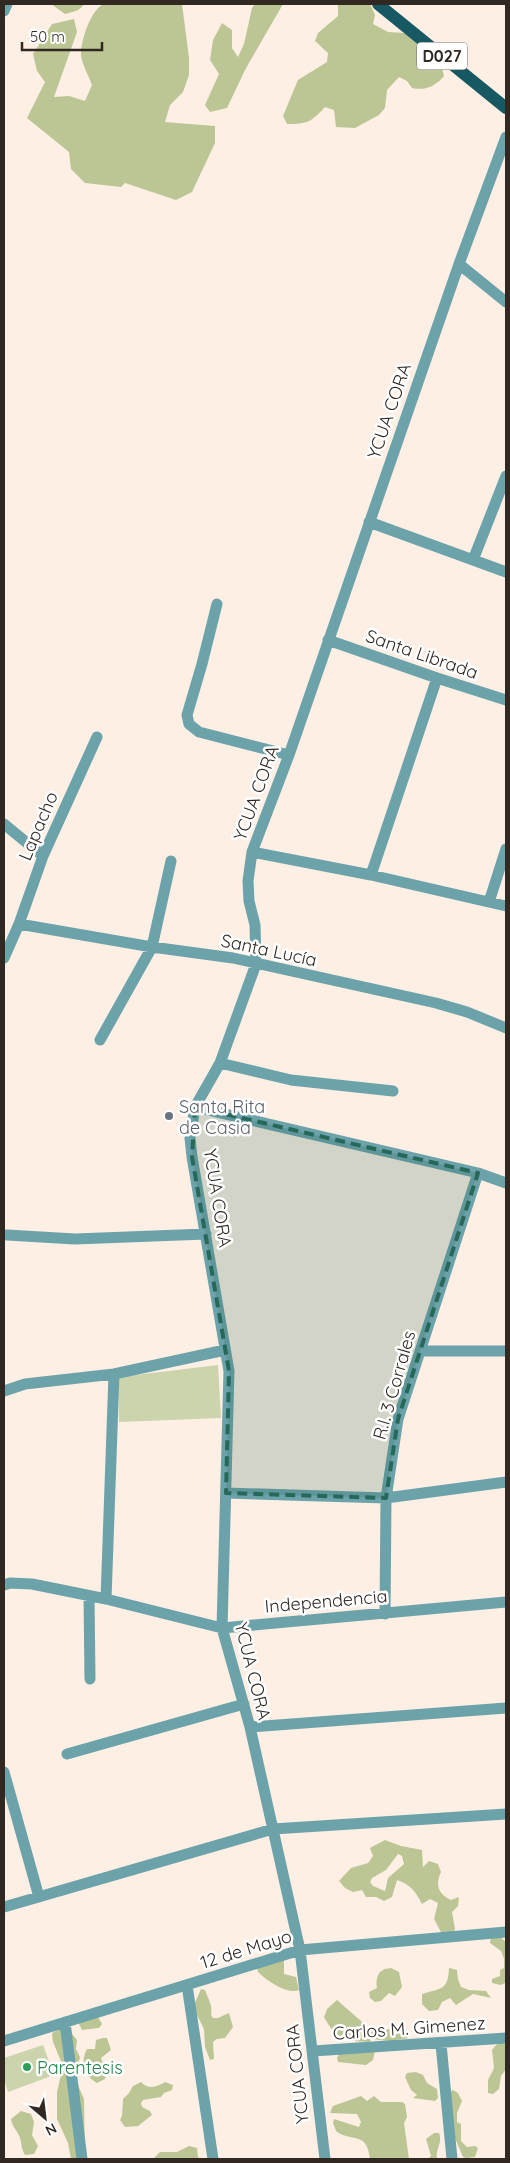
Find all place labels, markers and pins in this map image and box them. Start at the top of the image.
place label: Santa Rita de Casia [179,1095,265,1139]
marker: Santa Rita de Casia [163,1110,175,1122]
place label: Parentesis [37,2056,123,2079]
marker: Parentesis [21,2061,33,2073]

